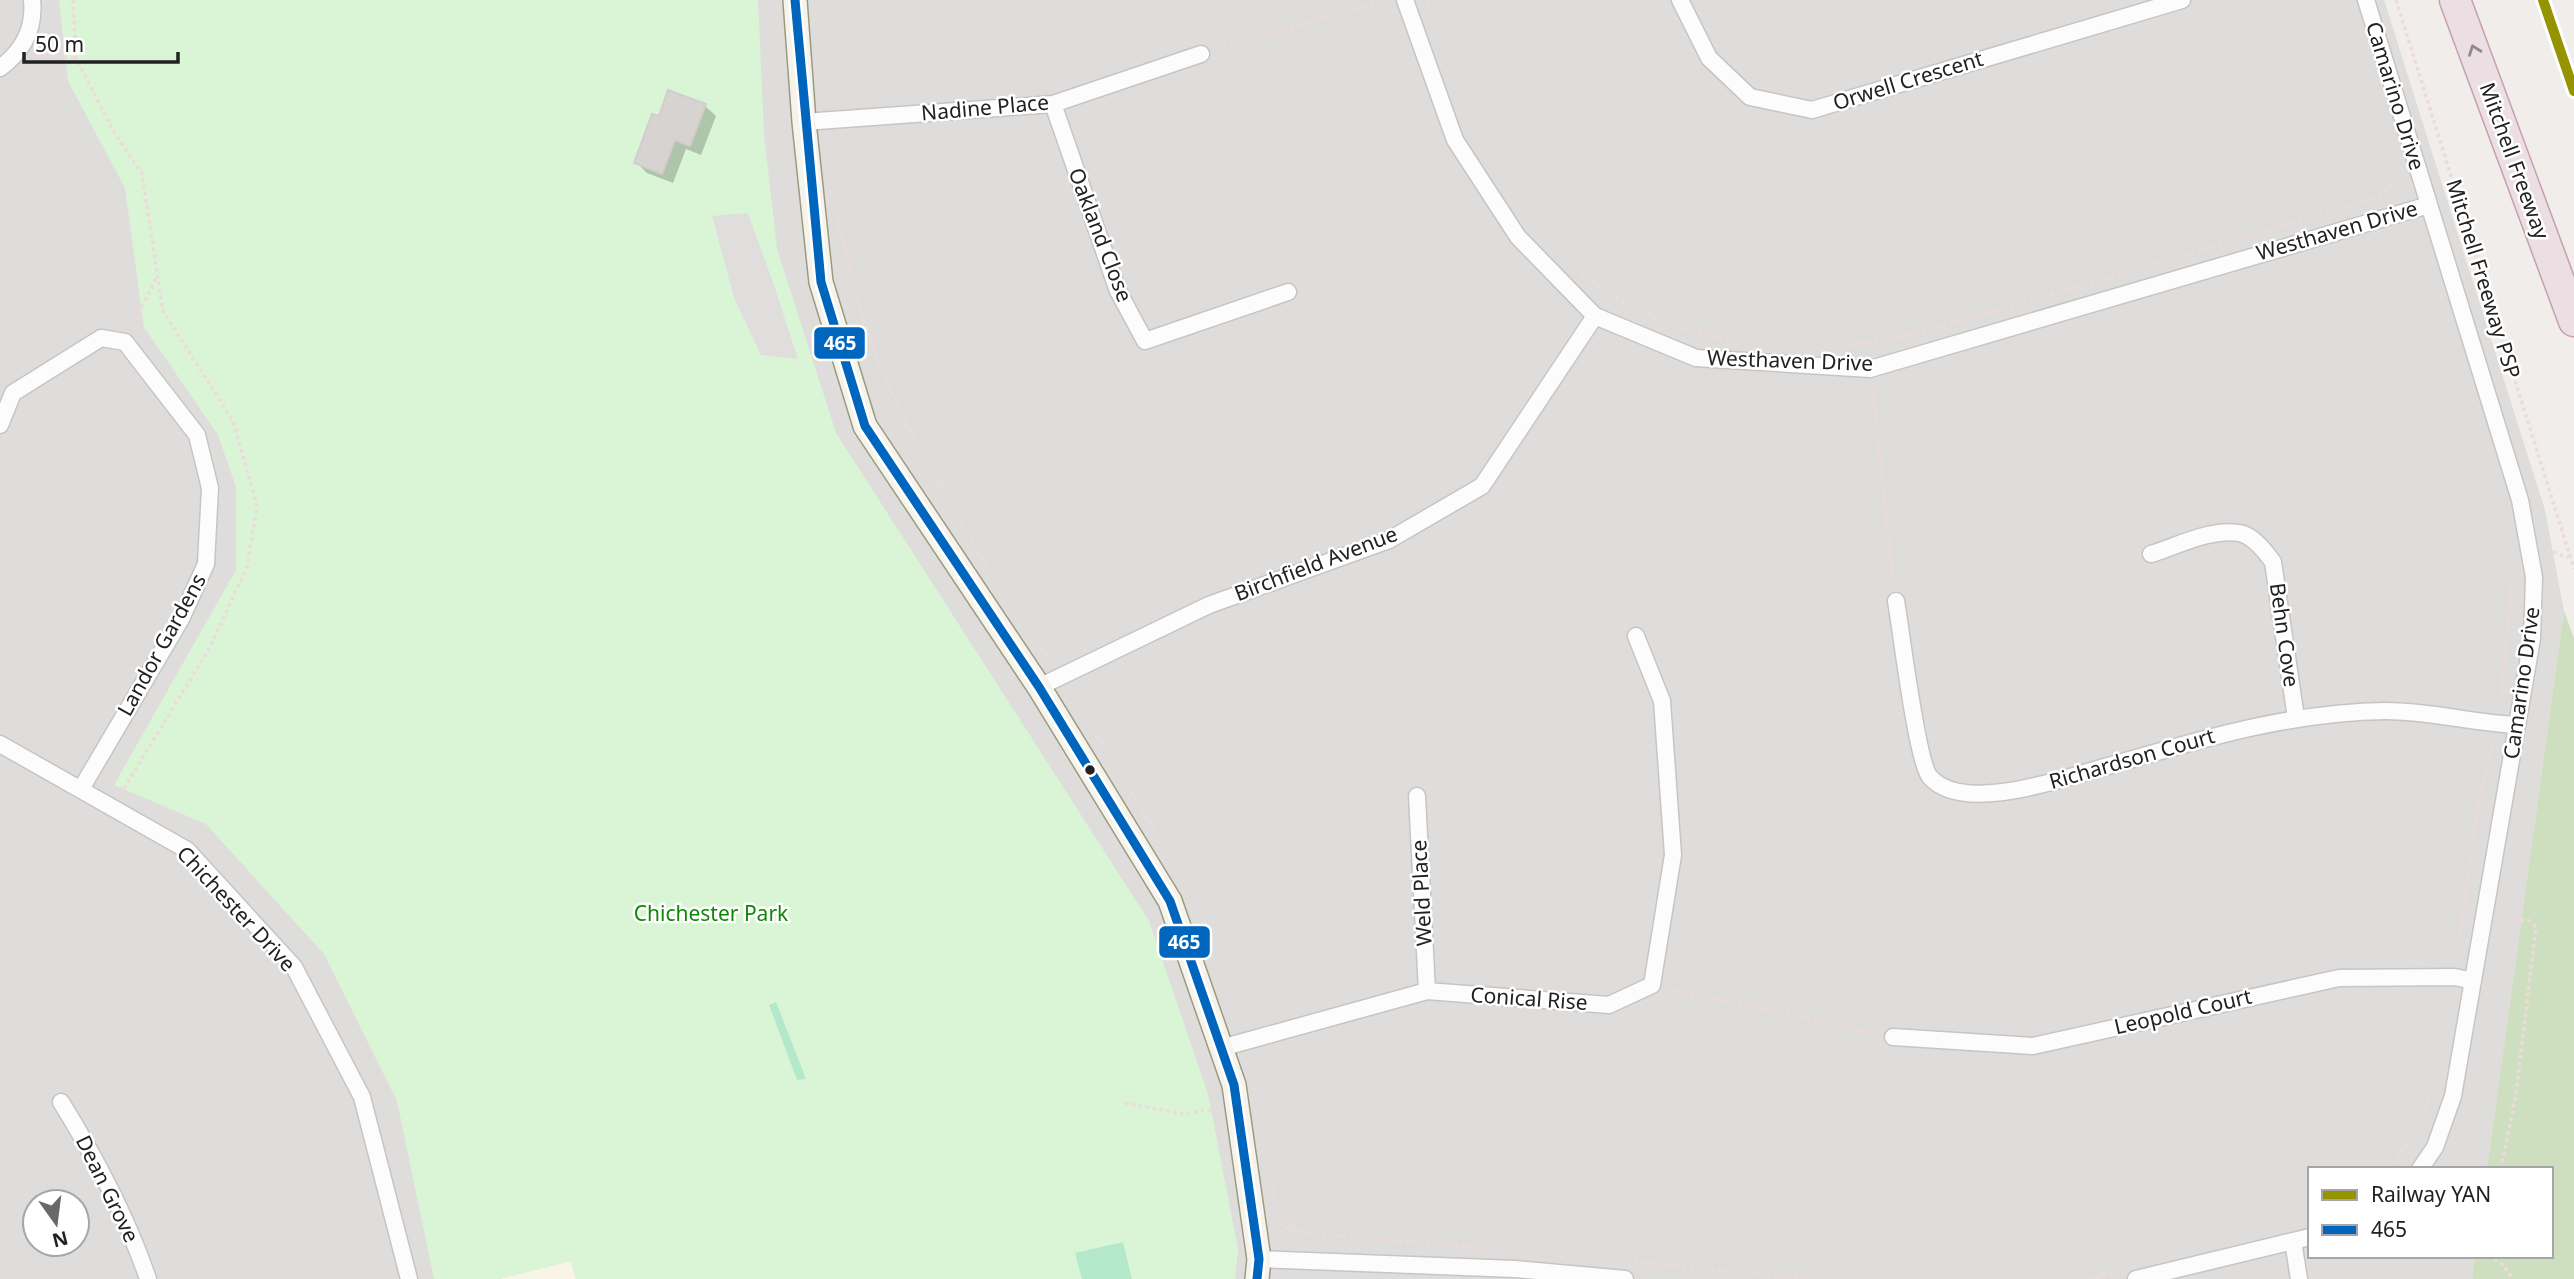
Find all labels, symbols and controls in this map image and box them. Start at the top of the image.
street label: Camarino Drive [2360,18,2432,173]
scale bar [24,21,178,65]
text: 50 m [35,30,84,58]
street label: Orwell Crescent [1829,44,1987,116]
one-way arrow [2468,45,2482,57]
street label: Mitchell Freeway [2474,78,2556,243]
street label: Nadine Place [920,87,1050,127]
street label: Oakland Close [1063,164,1139,306]
street label: Mitchell Freeway PSP [2440,176,2528,382]
street label: Westhaven Drive [2253,194,2420,266]
line badge: 465 [813,326,866,360]
text: 465 [824,330,856,356]
street label: Westhaven Drive [1706,343,1874,377]
street label: Birchfield Avenue [1230,519,1401,607]
street label: Landor Gardens [110,568,212,721]
street label: Behn Cove [2264,581,2306,689]
street label: Camarino Drive [2496,605,2546,761]
street label: Richardson Court [2046,721,2218,795]
unlabelled marker [1083,763,1097,777]
street label: Chichester Drive [171,839,302,977]
street label: Weld Place [1404,839,1438,947]
park label: Chichester Park [634,899,789,927]
line badge: 465 [1158,925,1211,959]
text: 465 [1168,929,1200,955]
street label: Conical Rise [1469,980,1589,1016]
street label: Leopold Court [2111,982,2255,1040]
street label: Dean Grove [70,1130,146,1247]
legend [2308,1167,2553,1258]
text: Railway YAN [2371,1180,2491,1208]
north arrow [21,1188,91,1258]
text: 465 [2371,1215,2407,1243]
text: N [49,1225,71,1254]

